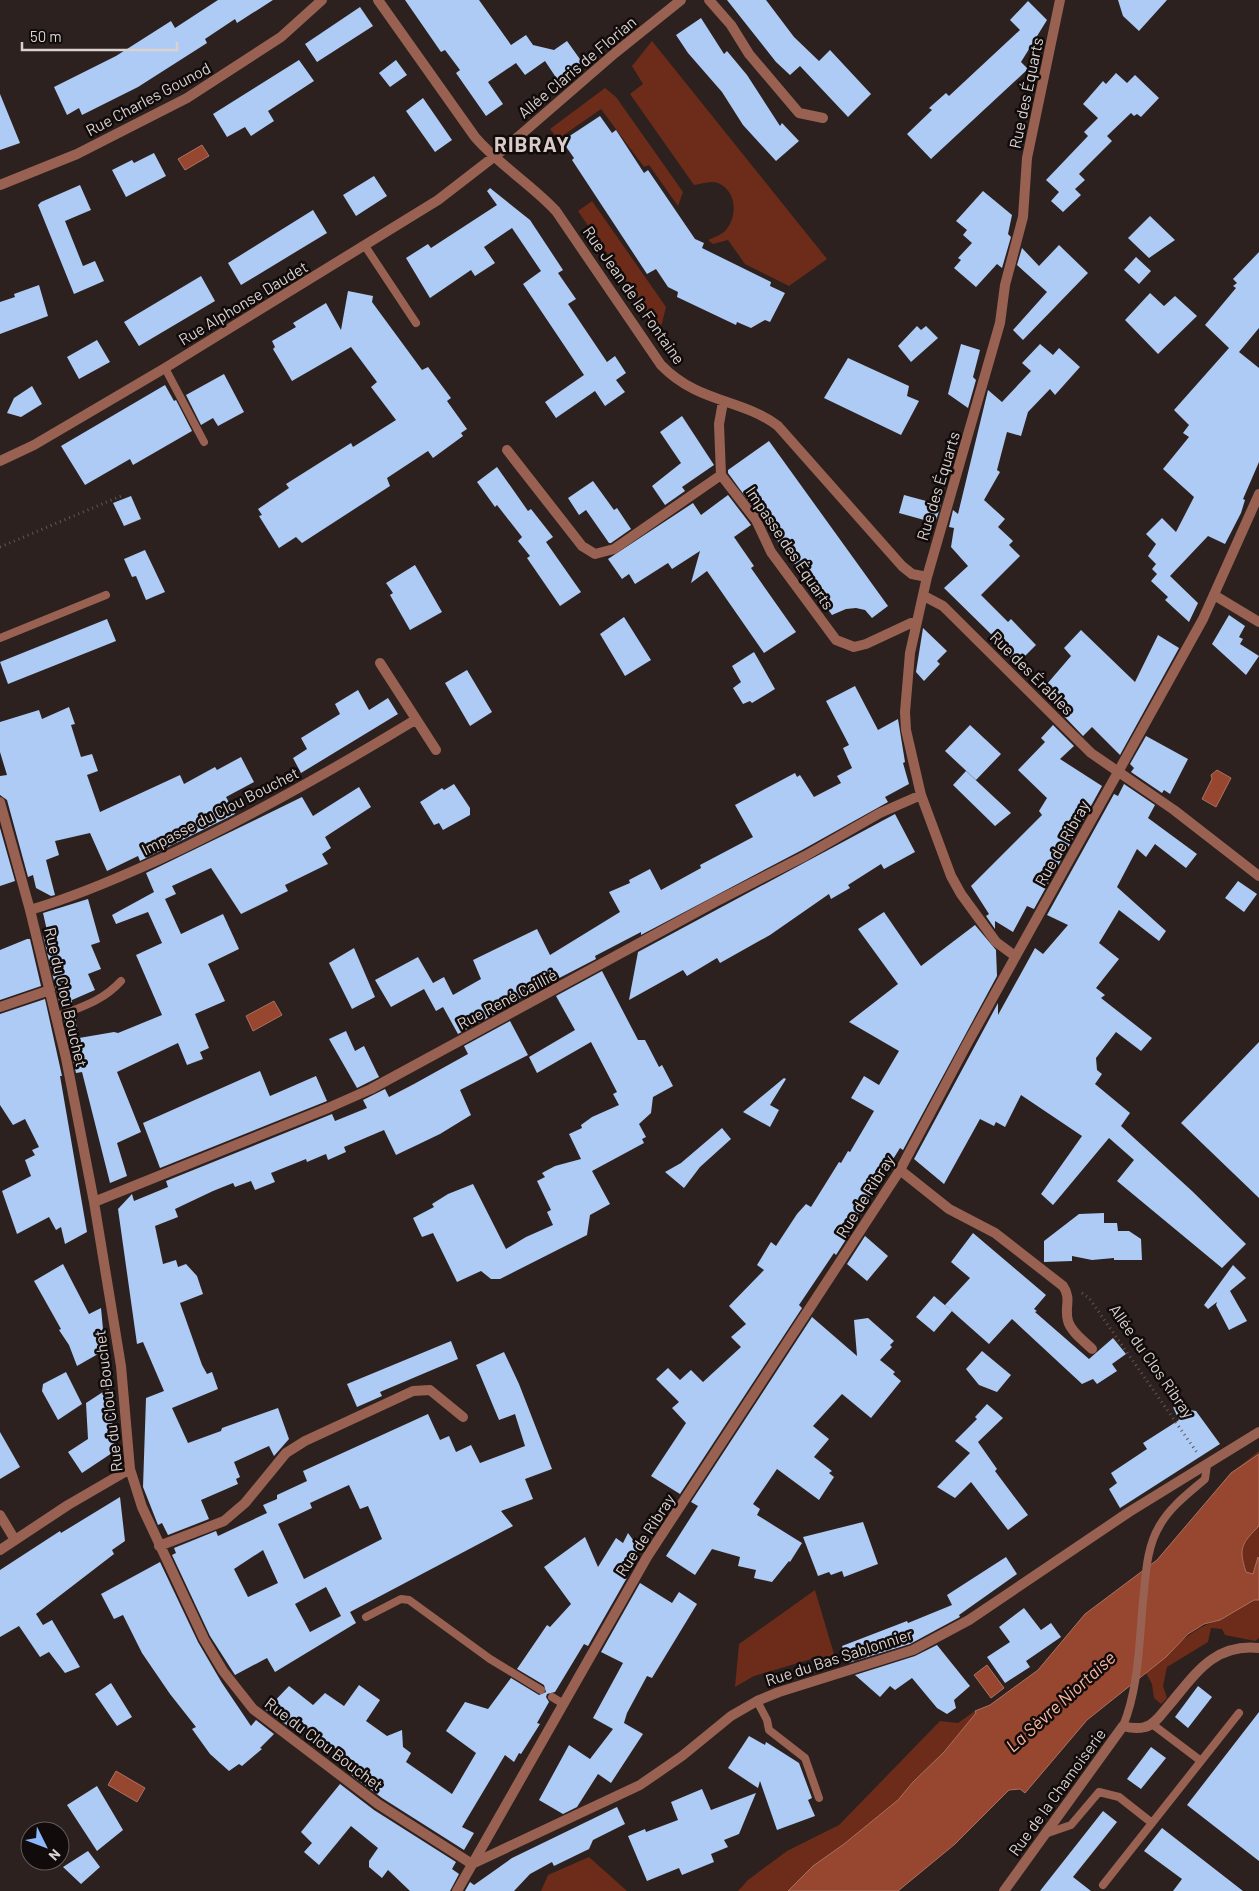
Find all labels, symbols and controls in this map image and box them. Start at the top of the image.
street label: Allée Claris de Florian [514,12,640,122]
scale bar [22,20,178,52]
text: 50 m [30,27,62,45]
street label: Rue des Équarts [1004,36,1047,150]
street label: Rue Charles Gounod [82,58,213,139]
district label: RIBRAY [494,131,570,156]
street label: Rue Jean de la Fontaine [580,222,689,367]
street label: Rue Alphonse Daudet [175,257,311,349]
street label: Rue des Équarts [912,429,963,543]
street label: Impasse des Équarts [742,483,839,613]
street label: Rue des Érables [987,627,1078,718]
street label: Impasse du Clou Bouchet [138,763,302,859]
street label: Rue de Ribray [1030,796,1093,889]
street label: Rue du Clou Bouchet [41,925,92,1069]
street label: Rue René Caillié [454,964,560,1033]
street label: Rue de Ribray [832,1150,898,1241]
street label: Allée du Clos Ribray [1106,1300,1199,1422]
street label: Rue du Clou Bouchet [89,1329,126,1473]
street label: Rue de Ribray [611,1489,679,1579]
street label: Rue du Bas Sablonnier [763,1624,915,1689]
water label: La Sèvre Niortaise [1001,1646,1120,1756]
street label: Rue du Clou Bouchet [262,1693,387,1794]
street label: Rue de la Chamoiserie [1004,1724,1109,1859]
north arrow [20,1821,70,1871]
text: N [46,1846,64,1864]

